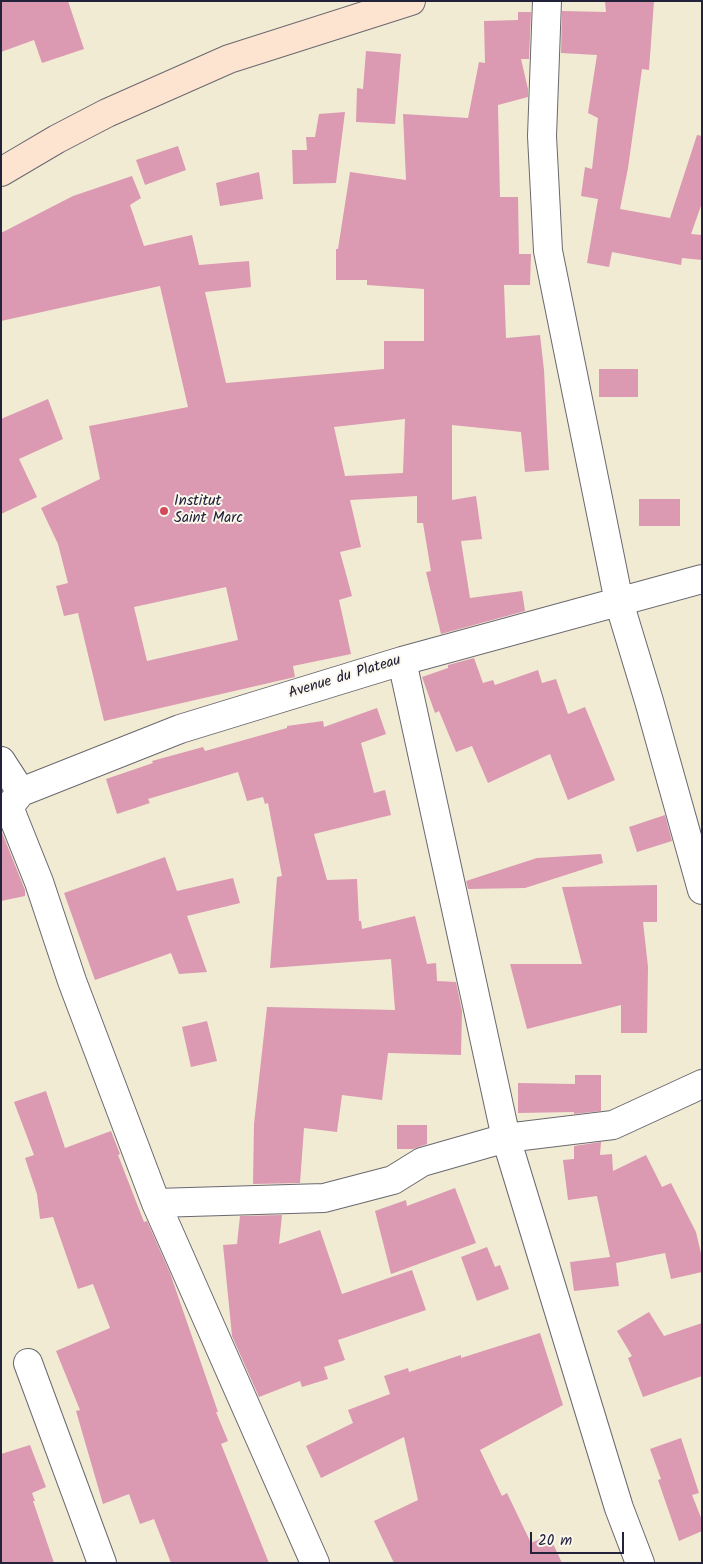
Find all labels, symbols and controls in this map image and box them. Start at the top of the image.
place label: Institut Saint Marc [174,493,243,528]
marker: Institut Saint Marc [158,505,170,517]
street label: Avenue du Plateau [287,652,403,704]
scale bar [533,1522,627,1554]
text: 20 m [538,1529,572,1553]

